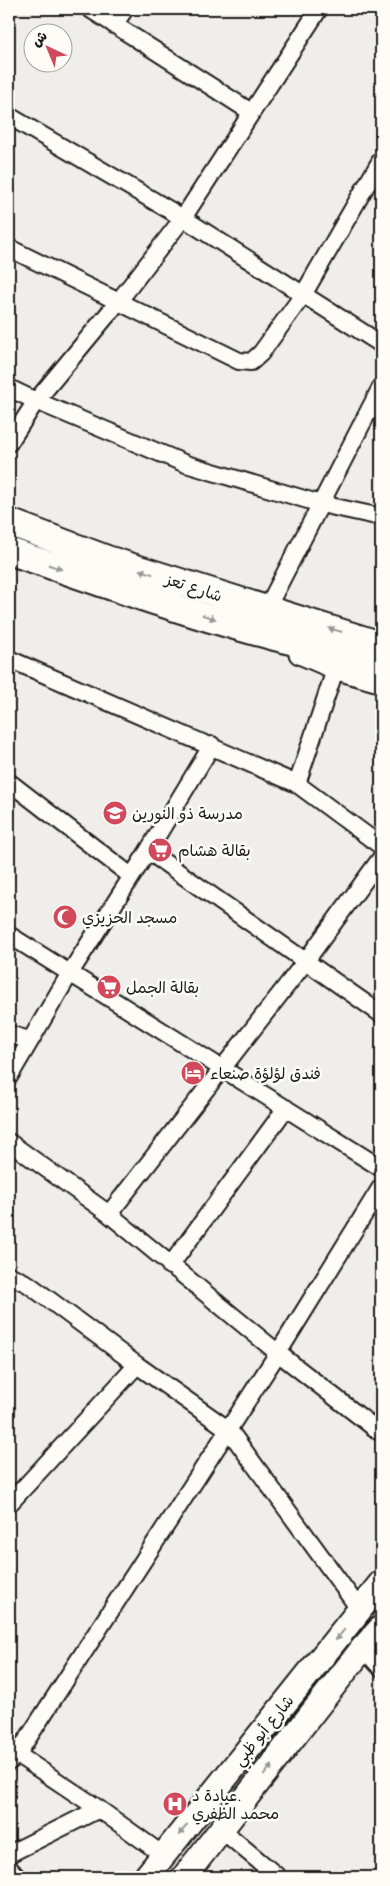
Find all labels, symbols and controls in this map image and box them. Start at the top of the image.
north arrow [22,22,72,72]
text: ش [28,28,51,51]
one-way arrow [47,564,62,571]
one-way arrow [138,567,153,575]
street label: شارع تعز [160,569,225,607]
one-way arrow [202,614,217,622]
one-way arrow [327,625,342,633]
school or university icon: مدرسة ذو النورين [102,800,128,826]
place label: مدرسة ذو النورين [132,804,243,825]
supermarket icon: بقالة هشام [147,837,173,863]
place label: بقالة هشام [178,841,251,863]
mosque icon: مسجد الحزيزي [52,904,78,930]
place label: مسجد الحزيزي [82,908,177,929]
supermarket icon: بقالة الجمل [96,974,122,1000]
place label: بقالة الجمل [126,978,199,999]
hotel icon: فندق لؤلؤة صنعاء [180,1060,206,1086]
place label: فندق لؤلؤة صنعاء [210,1064,321,1085]
one-way arrow [334,1628,345,1641]
street label: شارع أبو ظبي [229,1691,301,1773]
one-way arrow [263,1764,274,1777]
place label: عيادة د. محمد الظفري [192,1786,279,1825]
hospital icon: عيادة د. محمد الظفري [162,1791,188,1817]
one-way arrow [178,1823,189,1836]

